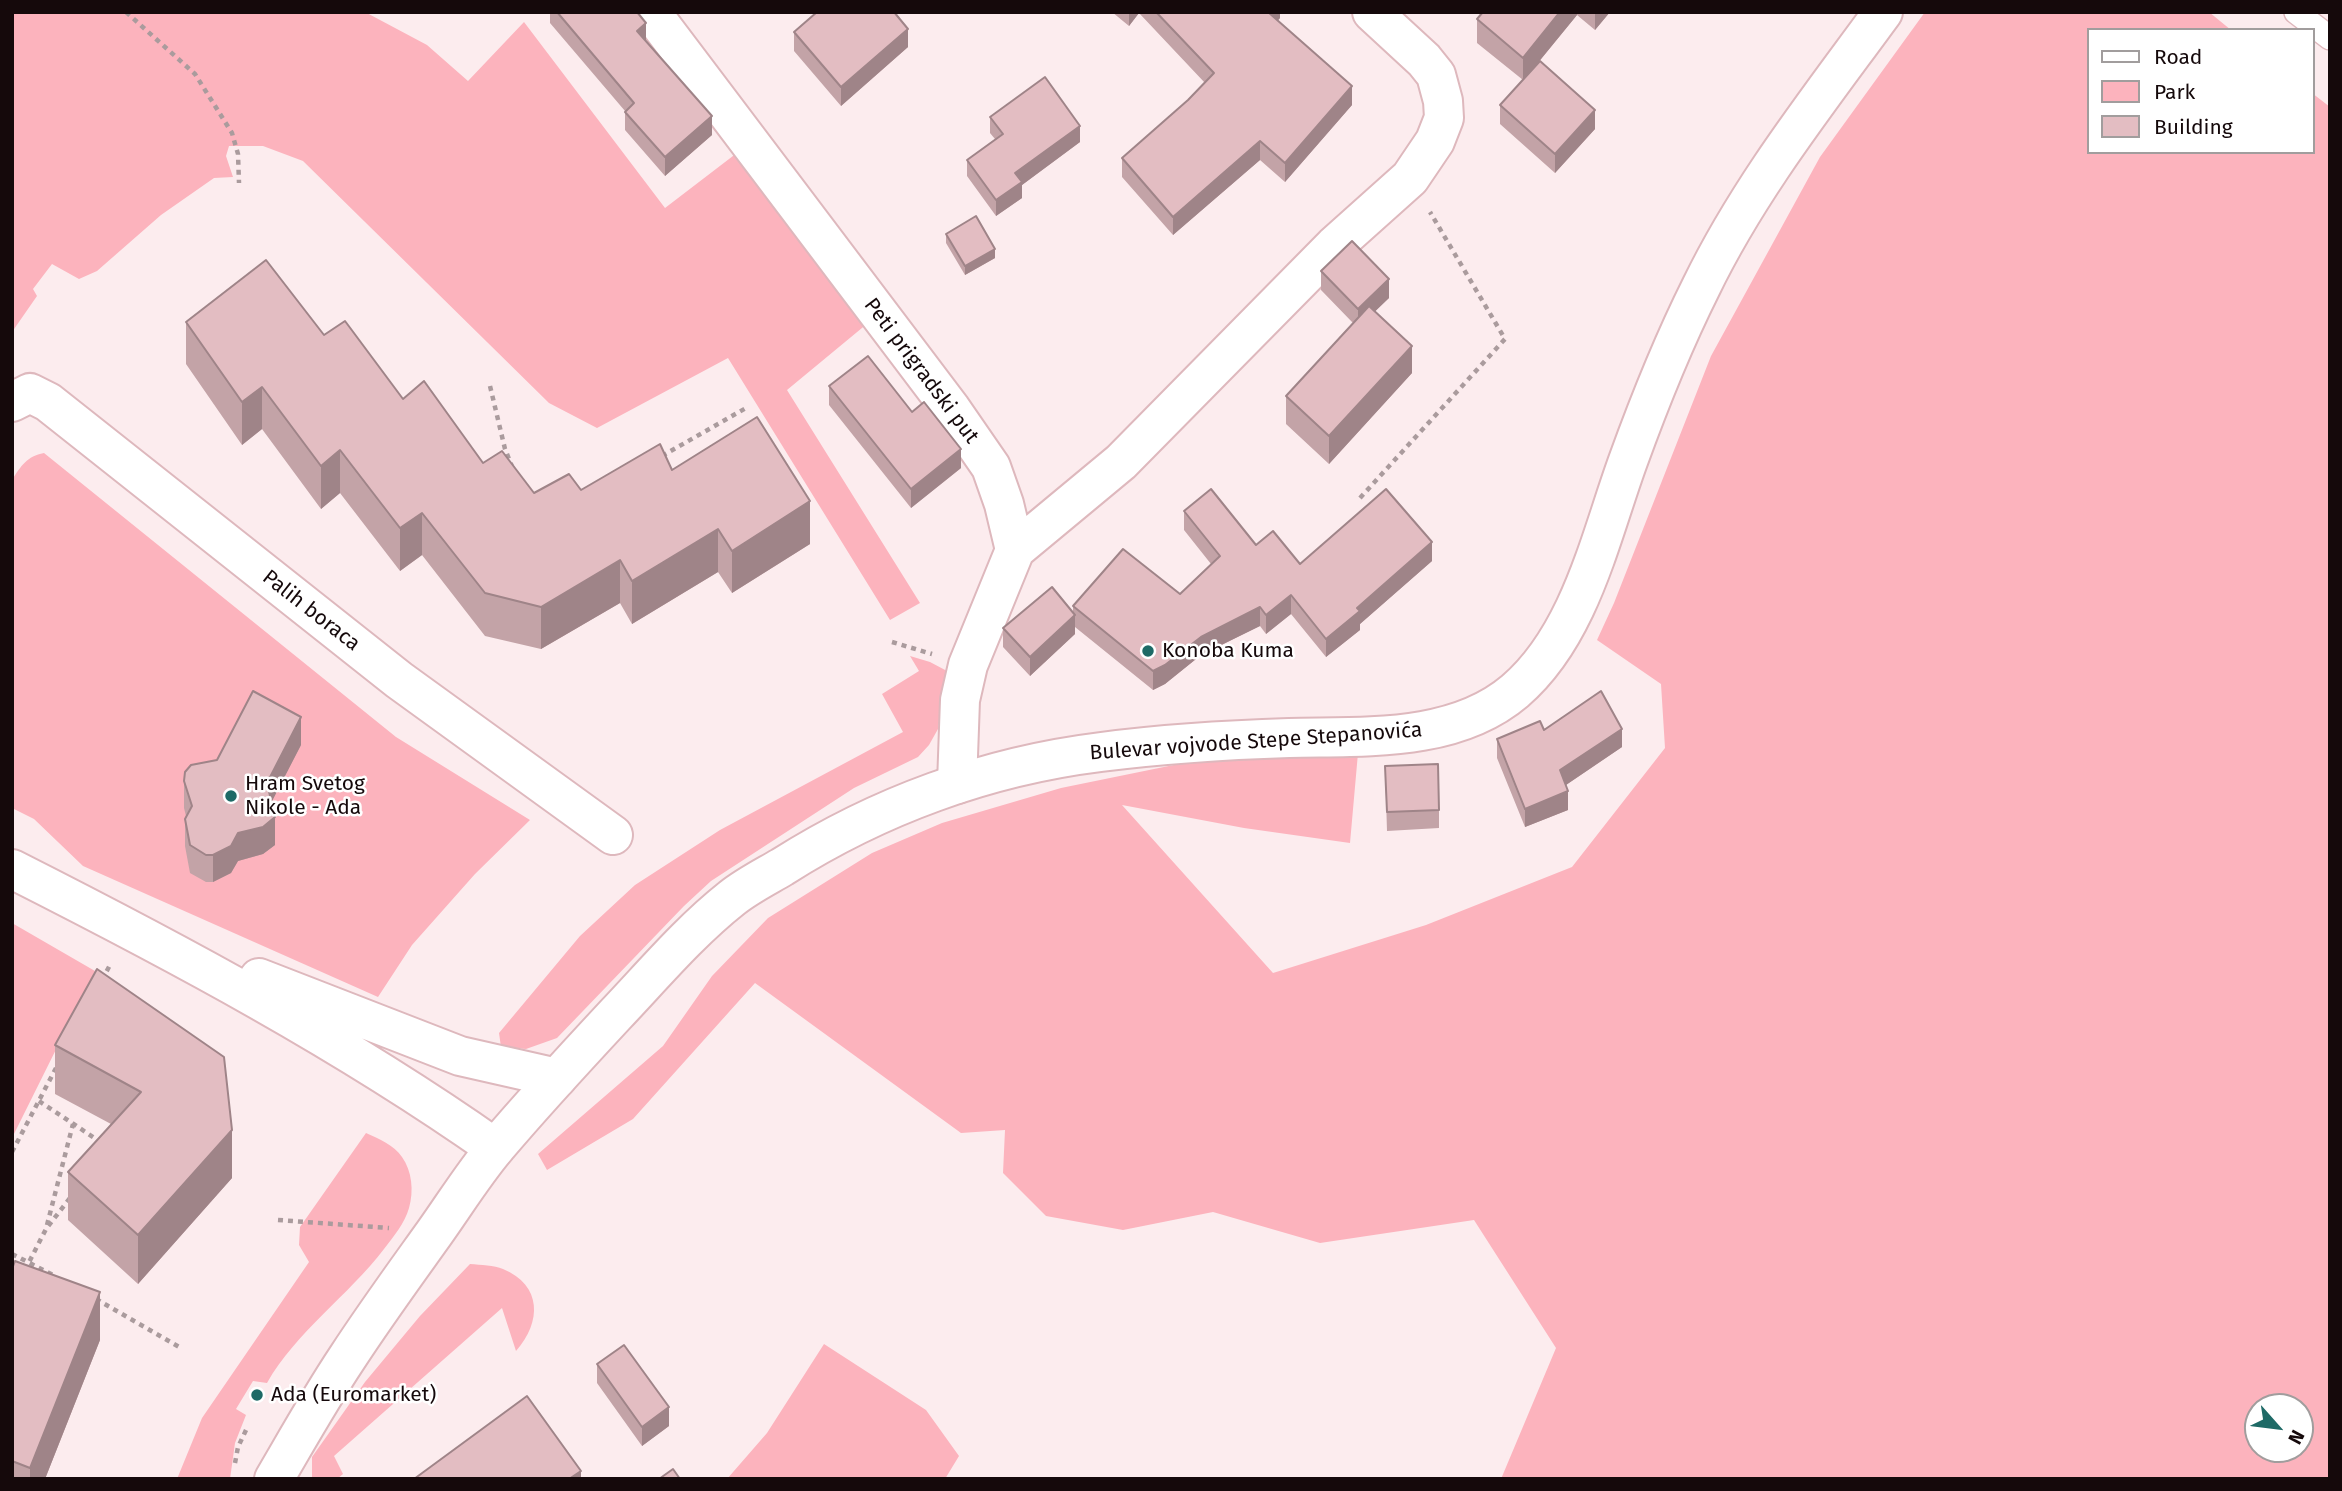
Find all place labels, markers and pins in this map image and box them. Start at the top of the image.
place label: Konoba Kuma [1162,638,1294,664]
marker: Konoba Kuma [1140,643,1156,659]
place label: Hram Svetog Nikole - Ada [245,771,365,821]
marker: Hram Svetog Nikole - Ada [223,788,239,804]
place label: Ada (Euromarket) [271,1382,436,1408]
marker: Ada (Euromarket) [249,1387,265,1403]

